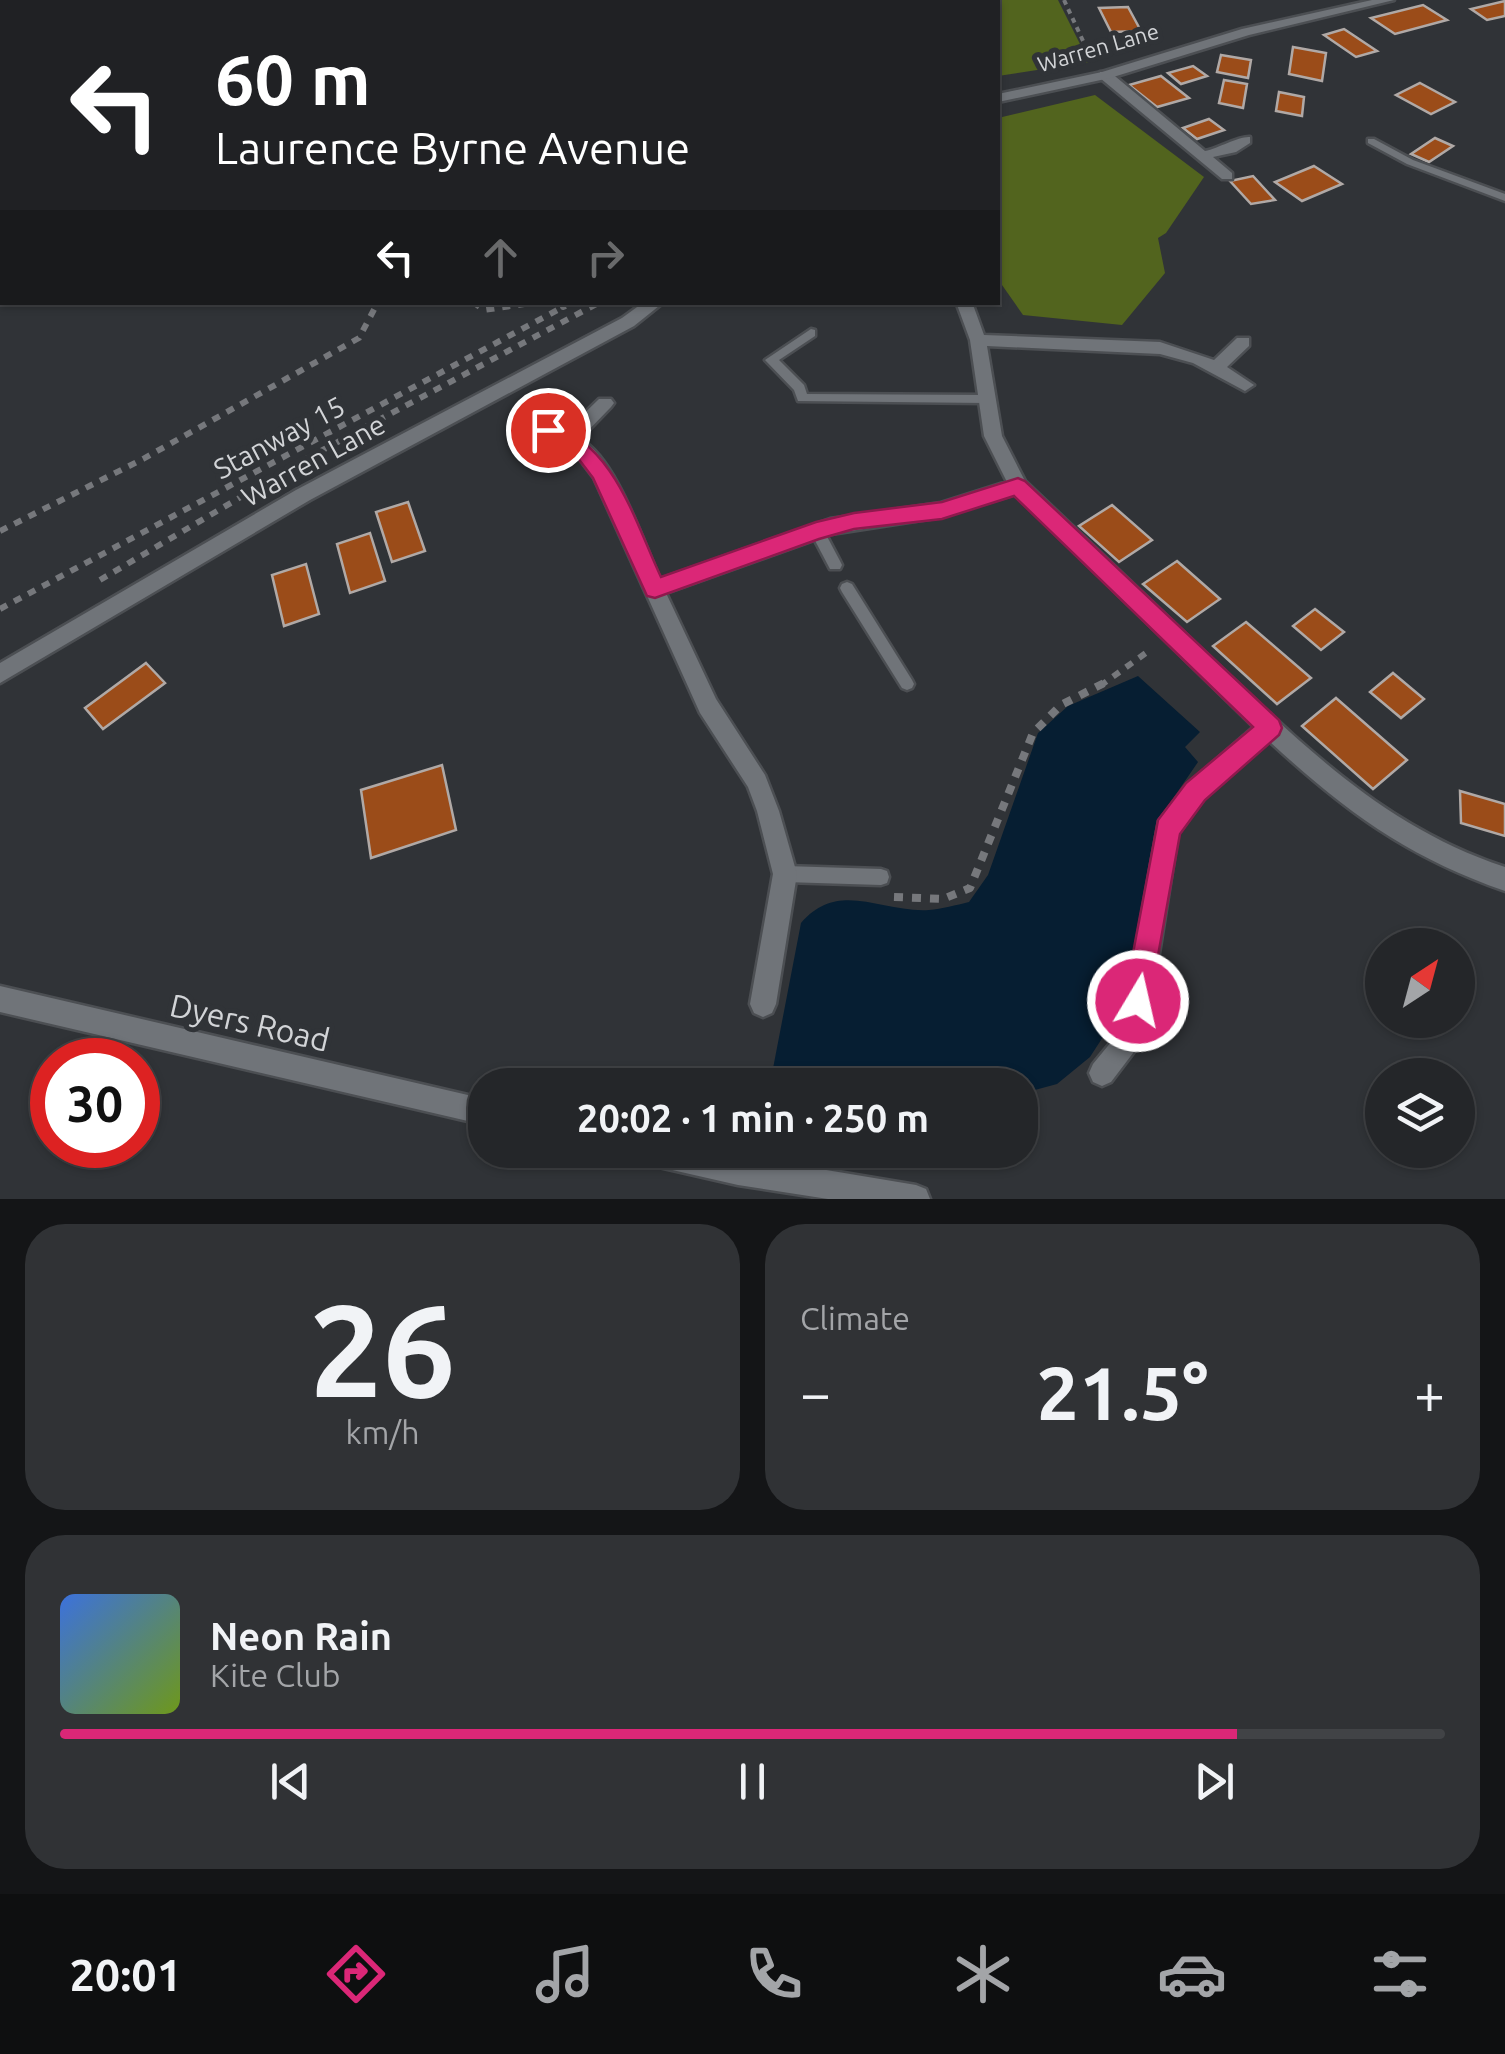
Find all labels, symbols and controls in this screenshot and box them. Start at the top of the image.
street label: Warren Lane [1035,18,1161,76]
icon: left [50,40,180,170]
text: 60 m [215,40,371,118]
text: Laurence Byrne Avenue [215,122,690,173]
icon: left [368,230,423,285]
icon: ahead [473,230,528,285]
icon: right [578,230,633,285]
pin [506,388,591,473]
street label: Stanway 15 [208,390,350,484]
icon: arrive [521,403,576,458]
street label: Warren Lane [236,408,390,512]
north arrow [1365,928,1475,1038]
map controls [1365,928,1475,1168]
position arrow [1086,949,1190,1053]
street label: Dyers Road [167,986,333,1058]
speed limit sign: 30 [30,1038,160,1168]
button: layers [1365,1058,1475,1168]
text: 20:02 · 1 min · 250 m [577,1097,929,1139]
text: 26 [309,1276,456,1422]
text: Climate [800,1300,910,1336]
text: 21.5° [1037,1350,1208,1434]
text: − [800,1362,831,1423]
text: + [1414,1362,1445,1423]
text: km/h [346,1414,419,1450]
text: Neon Rain [210,1615,392,1657]
text: Kite Club [210,1657,340,1693]
icon: previous [263,1754,318,1809]
icon: pause [725,1754,780,1809]
icon: next [1187,1754,1242,1809]
icon: directions [321,1939,391,2009]
icon: music [530,1939,600,2009]
icon: phone [739,1939,809,2009]
icon: climate [948,1939,1018,2009]
icon: car [1157,1939,1227,2009]
icon: filters [1365,1939,1435,2009]
text: 20:01 [69,1949,182,2000]

